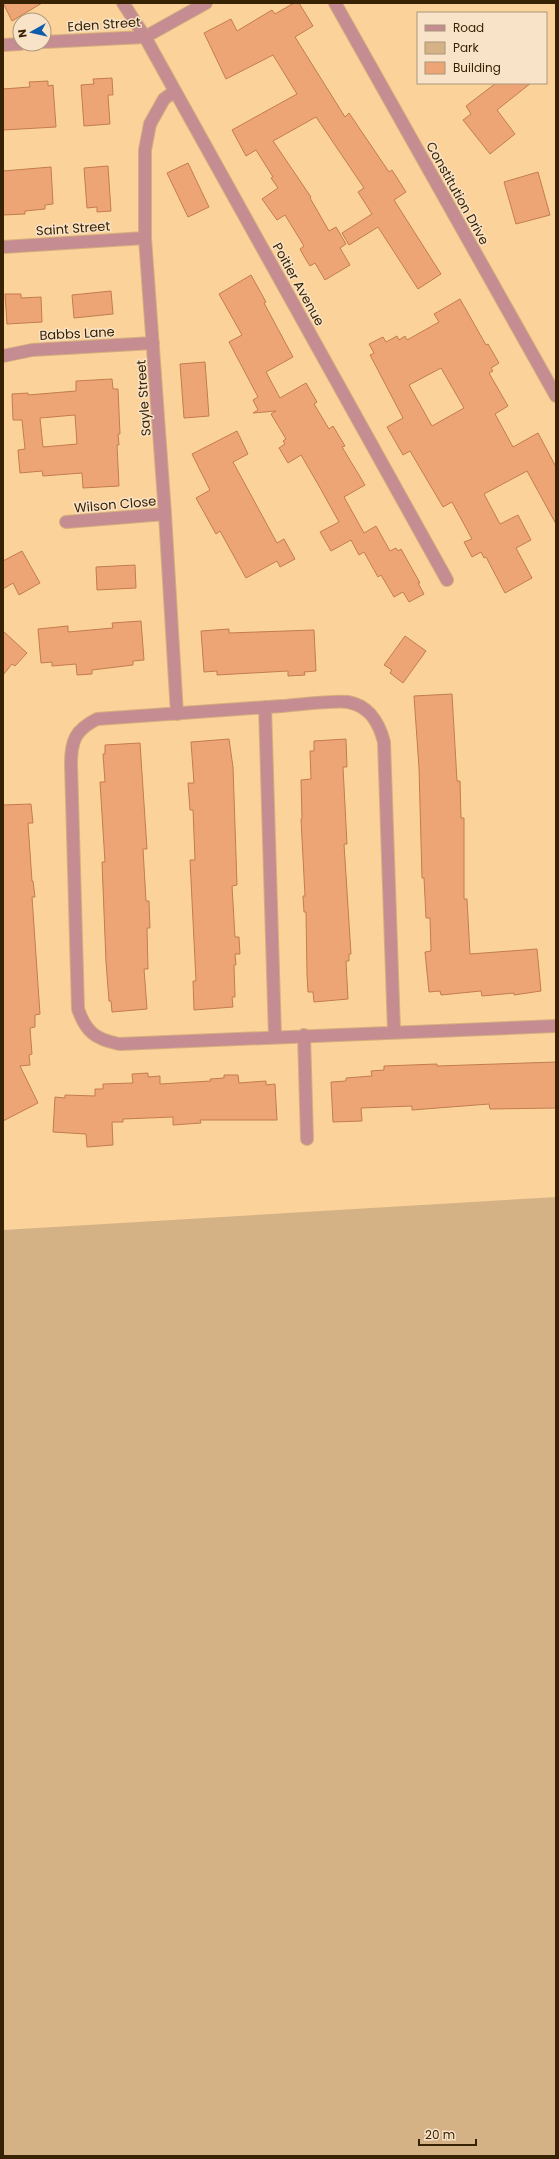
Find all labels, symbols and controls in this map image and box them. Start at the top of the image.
north arrow [12,12,52,52]
street label: Eden Street [67,12,142,37]
legend [417,12,547,84]
text: Road [453,19,484,36]
text: N [14,28,31,39]
text: Park [453,39,480,56]
text: Building [453,59,501,76]
street label: Constitution Drive [421,138,494,248]
street label: Saint Street [35,216,111,241]
street label: Poitier Avenue [268,239,329,329]
street label: Babbs Lane [39,322,115,345]
street label: Sayle Street [131,359,156,437]
street label: Wilson Close [73,491,157,518]
scale bar [419,2121,476,2147]
text: 20 m [425,2126,455,2143]

